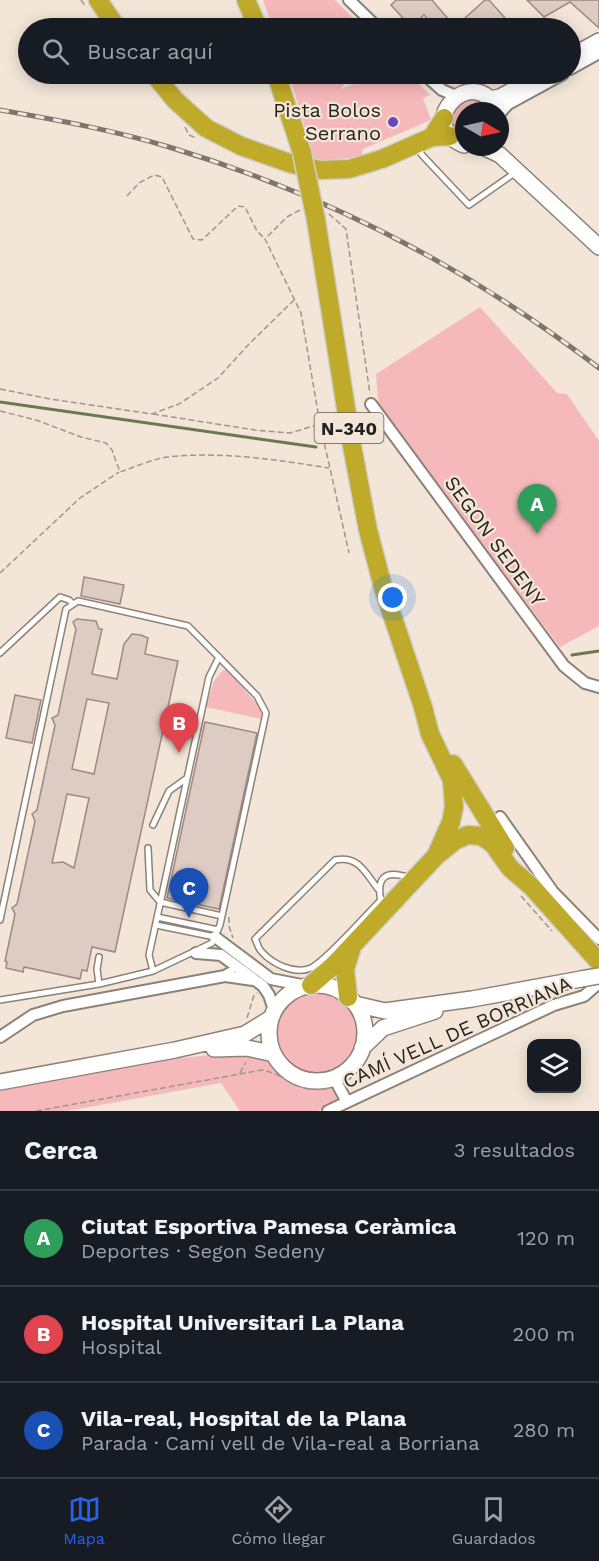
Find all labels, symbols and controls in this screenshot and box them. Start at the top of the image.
search box [18,18,581,84]
icon: search [39,35,72,68]
text: Buscar aquí [87,39,213,64]
place label: Pista Bolos Serrano [273,98,381,145]
north arrow [455,102,509,156]
marker: Pista Bolos Serrano [386,115,400,129]
road number: N-340 [314,413,384,443]
street label: SEGON SEDENY [440,471,551,611]
pin: A [518,484,556,534]
your location [378,583,407,612]
pin: B [160,704,198,753]
pin: C [170,868,208,918]
street label: CAMÍ VELL DE BORRIANA [339,971,575,1093]
map controls [527,1039,581,1093]
button: layers [527,1039,581,1093]
text: Cerca [24,1135,98,1165]
text: 3 resultados [454,1138,575,1162]
text: Ciutat Esportiva Pamesa Ceràmica [81,1214,456,1239]
text: A [37,1226,50,1250]
text: 120 m [517,1226,575,1250]
text: Deportes · Segon Sedeny [81,1239,325,1263]
text: Hospital Universitari La Plana [81,1310,404,1335]
text: B [37,1322,50,1346]
text: 200 m [513,1322,575,1346]
text: Hospital [81,1335,162,1359]
text: Vila-real, Hospital de la Plana [81,1406,406,1431]
text: C [37,1418,50,1442]
text: 280 m [513,1418,575,1442]
text: Parada · Camí vell de Vila-real a Borriana [81,1431,479,1455]
tab: Mapa [63,1493,105,1548]
tab: Cómo llegar [231,1493,325,1548]
tab: Guardados [452,1493,536,1548]

